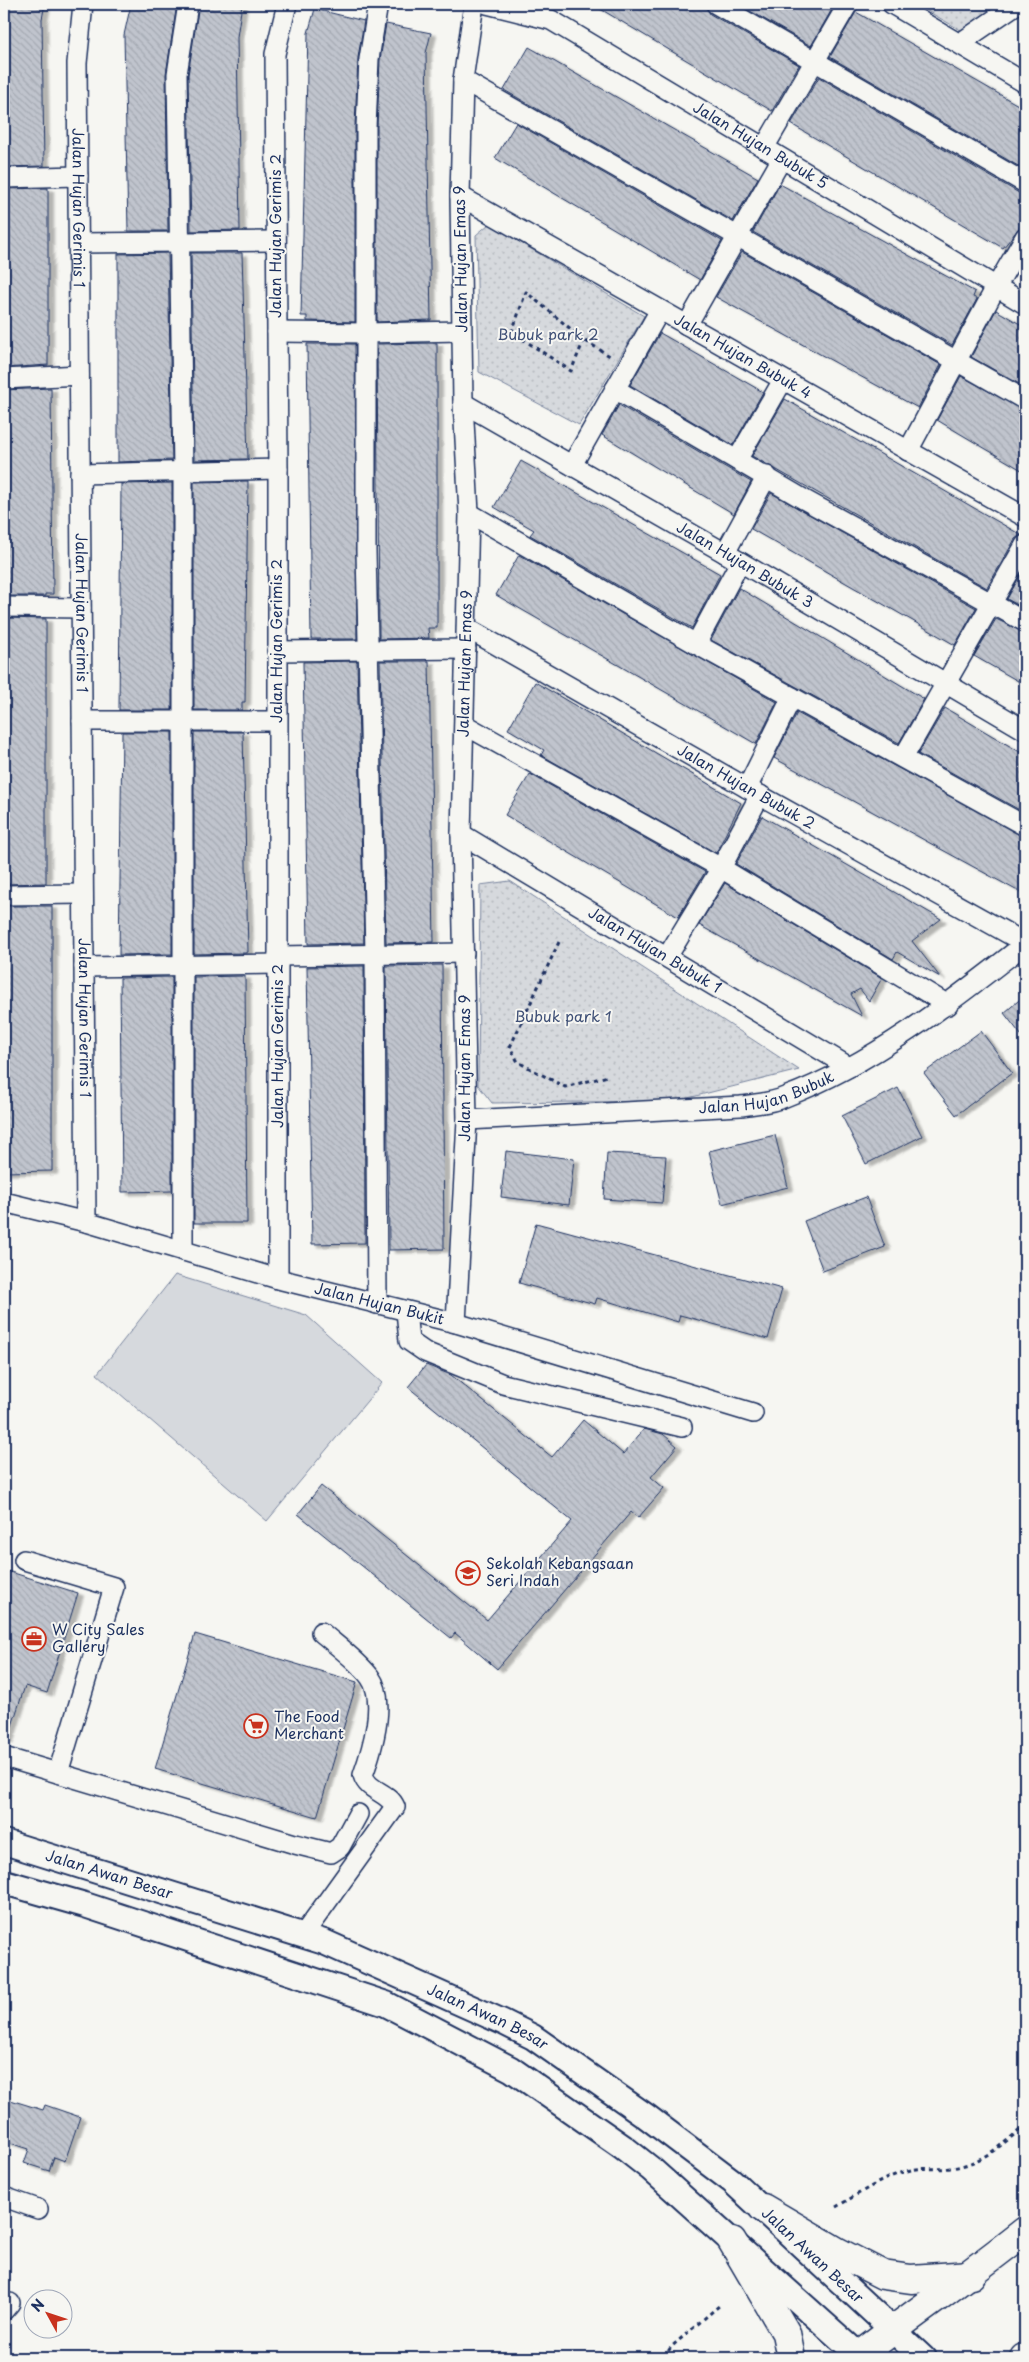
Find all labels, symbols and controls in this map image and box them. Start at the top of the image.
street label: Jalan Hujan Bubuk 5 [689,95,833,194]
street label: Jalan Hujan Gerimis 1 [68,128,92,287]
street label: Jalan Hujan Gerimis 2 [263,154,286,318]
street label: Jalan Hujan Emas 9 [447,185,472,333]
street label: Jalan Hujan Bubuk 4 [670,307,817,404]
park label: Bubuk park 2 [497,322,599,345]
street label: Jalan Hujan Bubuk 3 [673,515,818,613]
street label: Jalan Hujan Gerimis 1 [71,533,95,692]
street label: Jalan Hujan Gerimis 2 [264,559,287,723]
street label: Jalan Hujan Emas 9 [450,589,477,737]
street label: Jalan Hujan Bubuk 2 [673,737,820,834]
street label: Jalan Hujan Bubuk 1 [584,900,727,998]
street label: Jalan Hujan Gerimis 1 [74,938,98,1097]
street label: Jalan Hujan Gerimis 2 [265,964,288,1128]
street label: Jalan Hujan Emas 9 [452,994,475,1142]
park label: Bubuk park 1 [514,1004,612,1027]
street label: Jalan Hujan Bubuk [698,1064,837,1118]
street label: Jalan Hujan Bukit [312,1275,447,1330]
place label: Sekolah Kebangsaan Seri Indah [486,1551,634,1591]
school or university icon: Sekolah Kebangsaan Seri Indah [455,1560,481,1586]
place label: W City Sales Gallery [52,1617,145,1657]
office icon: W City Sales Gallery [21,1626,47,1652]
place label: The Food Merchant [274,1704,344,1744]
supermarket icon: The Food Merchant [243,1713,269,1739]
street label: Jalan Awan Besar [43,1843,176,1904]
street label: Jalan Awan Besar [424,1977,554,2055]
street label: Jalan Awan Besar [757,2201,870,2308]
north arrow [22,2290,72,2340]
text: N [26,2294,49,2316]

